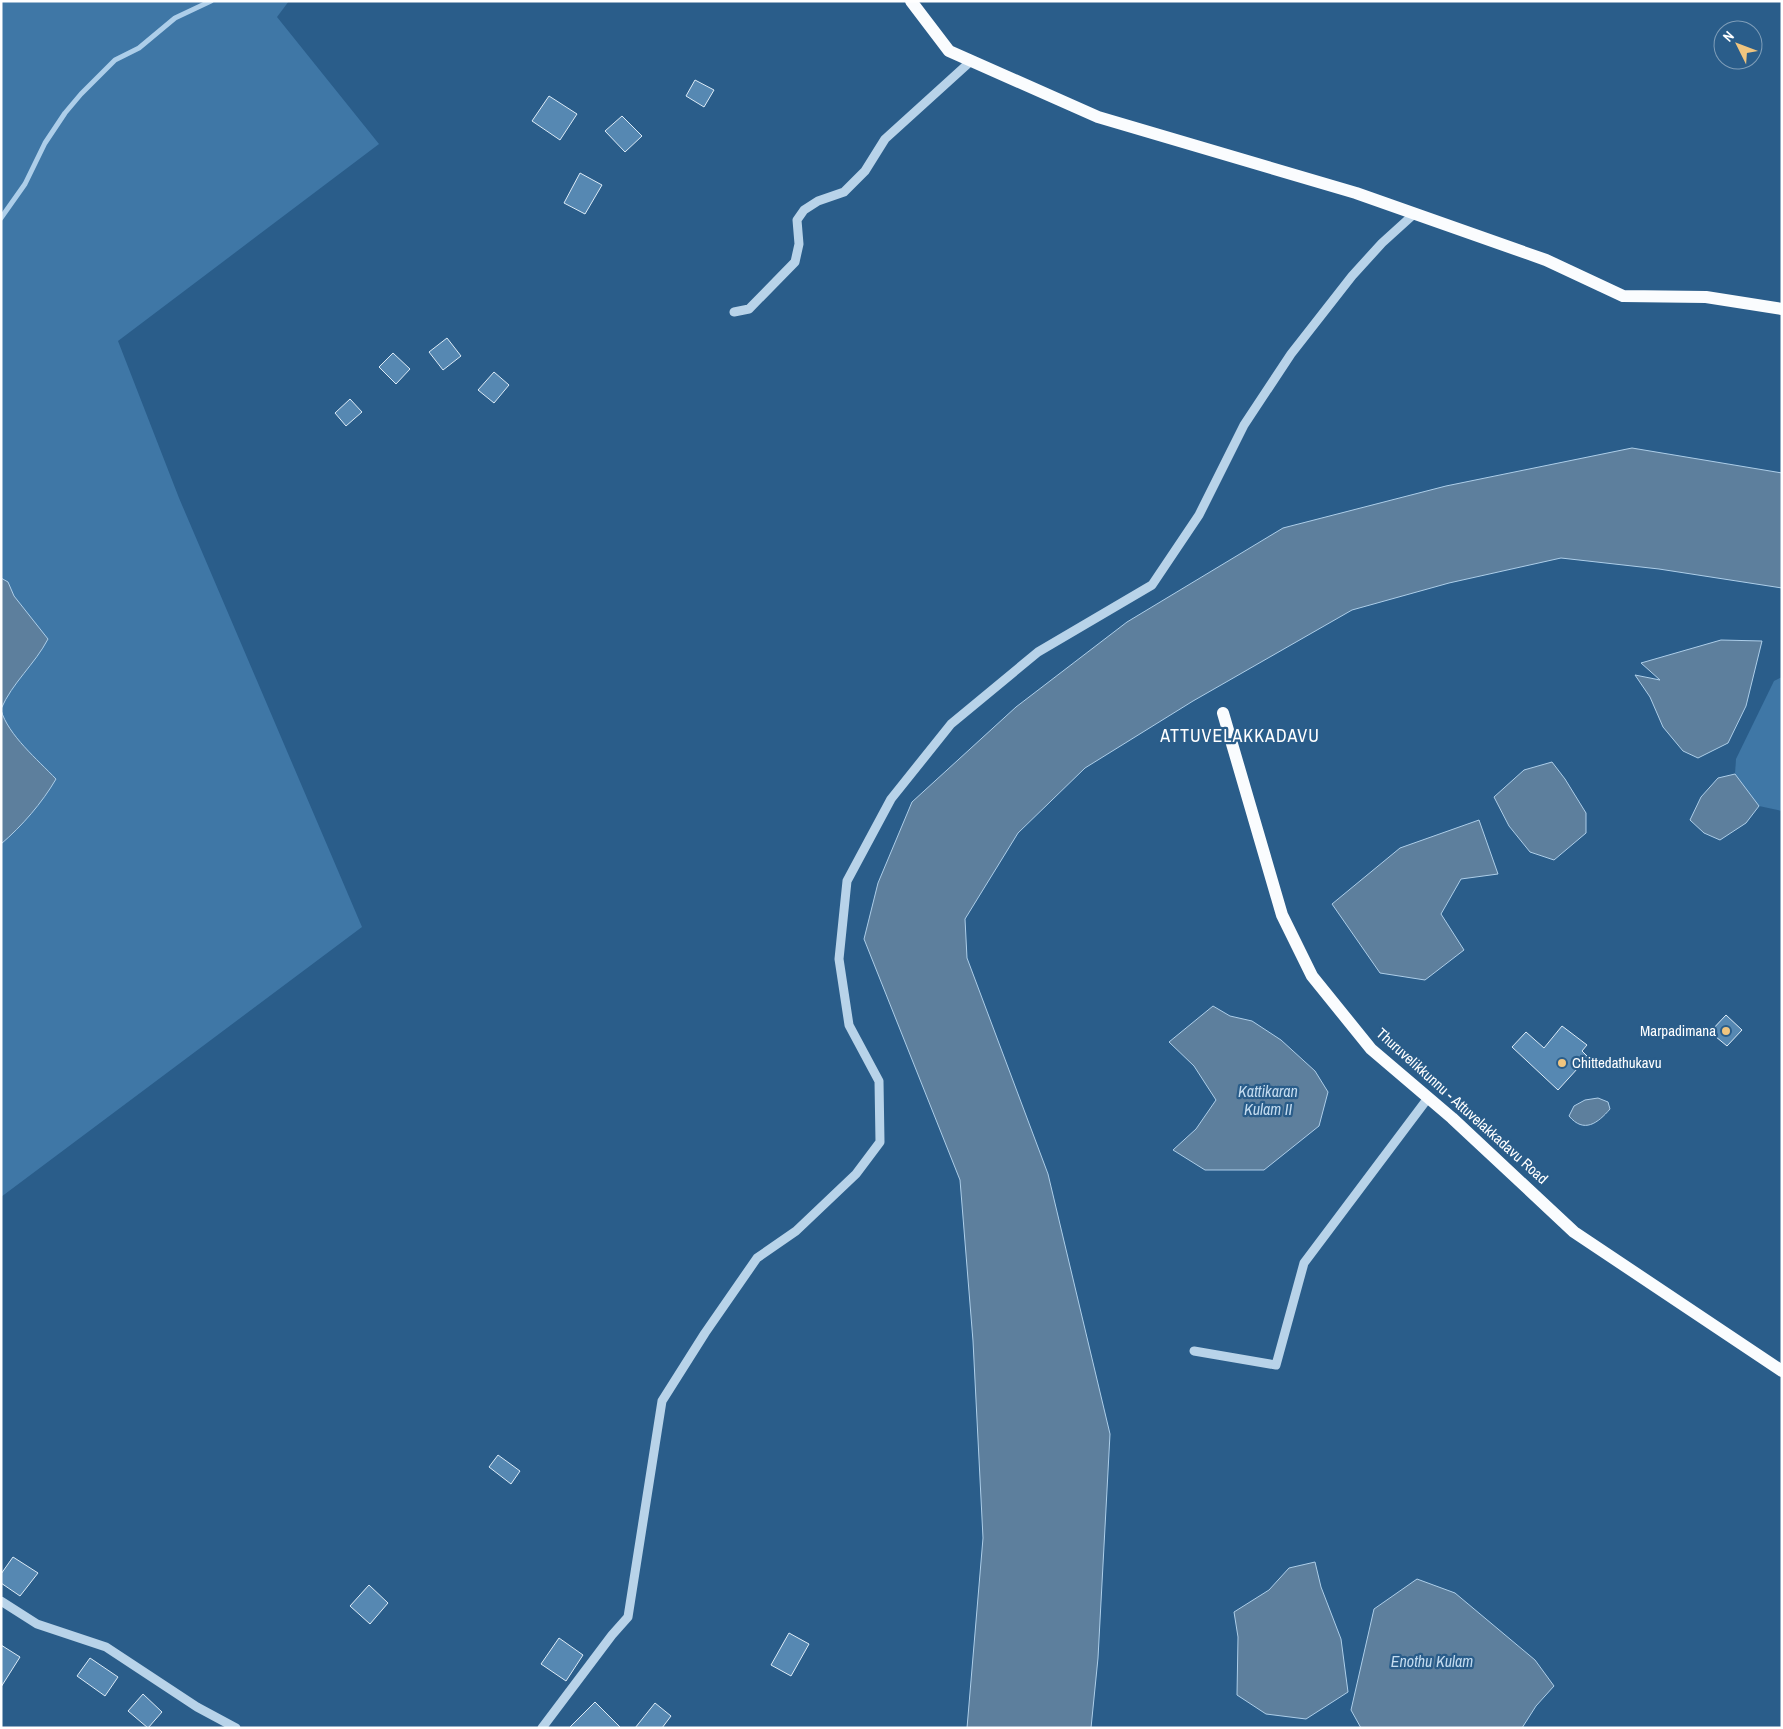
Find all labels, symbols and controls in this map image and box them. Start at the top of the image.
north arrow [1713,20,1763,70]
text: N [1719,27,1738,45]
district label: ATTUVELAKKADAVU [1159,723,1320,748]
place label: Marpadimana [1640,1020,1716,1041]
street label: Thuruvelikkunnu - Attuvelakkadavu Road [1372,1023,1553,1188]
marker: Marpadimana [1720,1025,1732,1037]
place label: Chittedathukavu [1572,1052,1662,1073]
marker: Chittedathukavu [1556,1057,1568,1069]
water label: Kattikaran Kulam II [1238,1080,1298,1120]
water label: Enothu Kulam [1391,1650,1473,1672]

